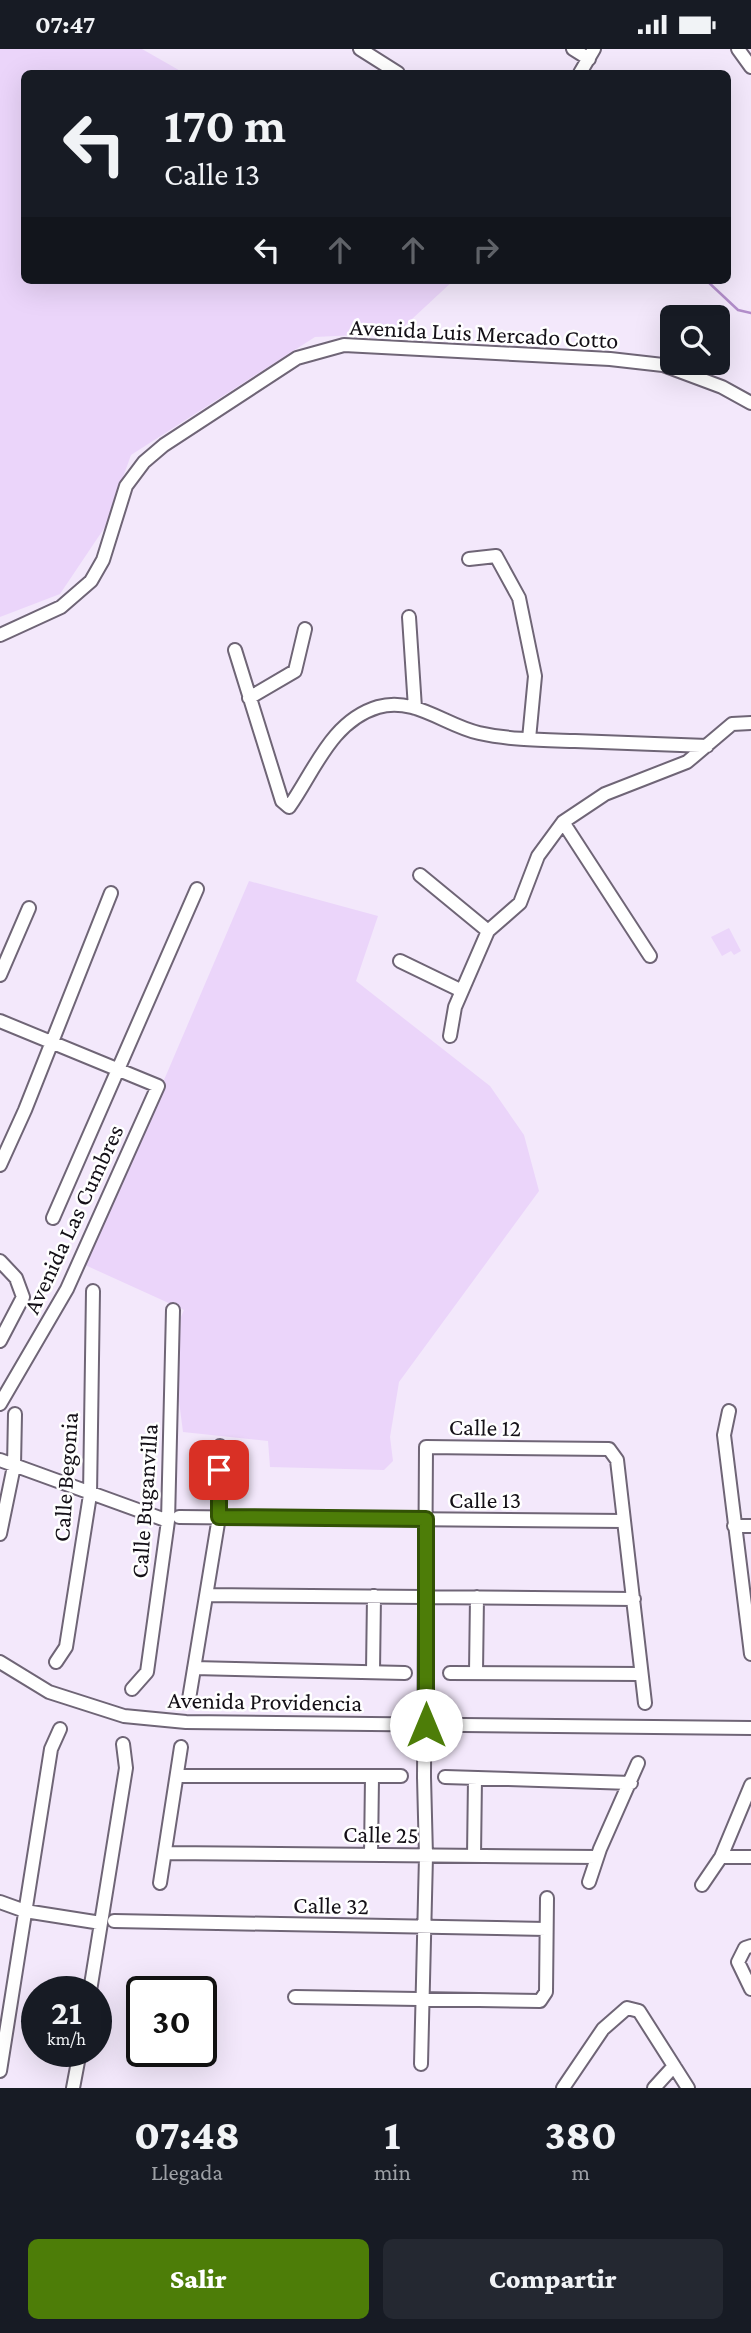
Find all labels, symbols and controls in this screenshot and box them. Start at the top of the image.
text: 07:47 [35,10,95,39]
icon: left [49,98,140,189]
text: 170 m [164,98,286,153]
text: Calle 13 [164,156,260,192]
icon: left [248,231,286,269]
icon: ahead [321,231,359,269]
icon: ahead [394,231,432,269]
icon: right [467,231,505,269]
map controls [660,305,730,375]
button: search [660,305,730,375]
street label: Avenida Luis Mercado Cotto [349,312,619,354]
street label: Avenida Las Cumbres [17,1120,129,1318]
street label: Calle Begonia [47,1411,83,1543]
street label: Calle 12 [449,1413,521,1441]
street label: Calle Buganvilla [125,1423,163,1579]
pin [189,1440,249,1500]
icon: arrive [200,1451,238,1489]
street label: Calle 13 [449,1486,521,1513]
street label: Avenida Providencia [167,1686,363,1716]
position arrow [389,1688,463,1762]
street label: Calle 25 [343,1820,419,1848]
street label: Calle 32 [293,1891,369,1919]
speed limit sign: 30 [126,1976,217,2067]
text: 21 [51,1993,82,2032]
text: km/h [47,2029,86,2049]
text: 07:48 [134,2111,240,2158]
text: 1 [384,2111,401,2158]
text: 380 [545,2111,617,2158]
text: Llegada [151,2159,223,2185]
text: min [374,2159,411,2185]
text: m [572,2159,590,2185]
button: Salir [28,2239,369,2319]
button: Compartir [383,2239,723,2319]

